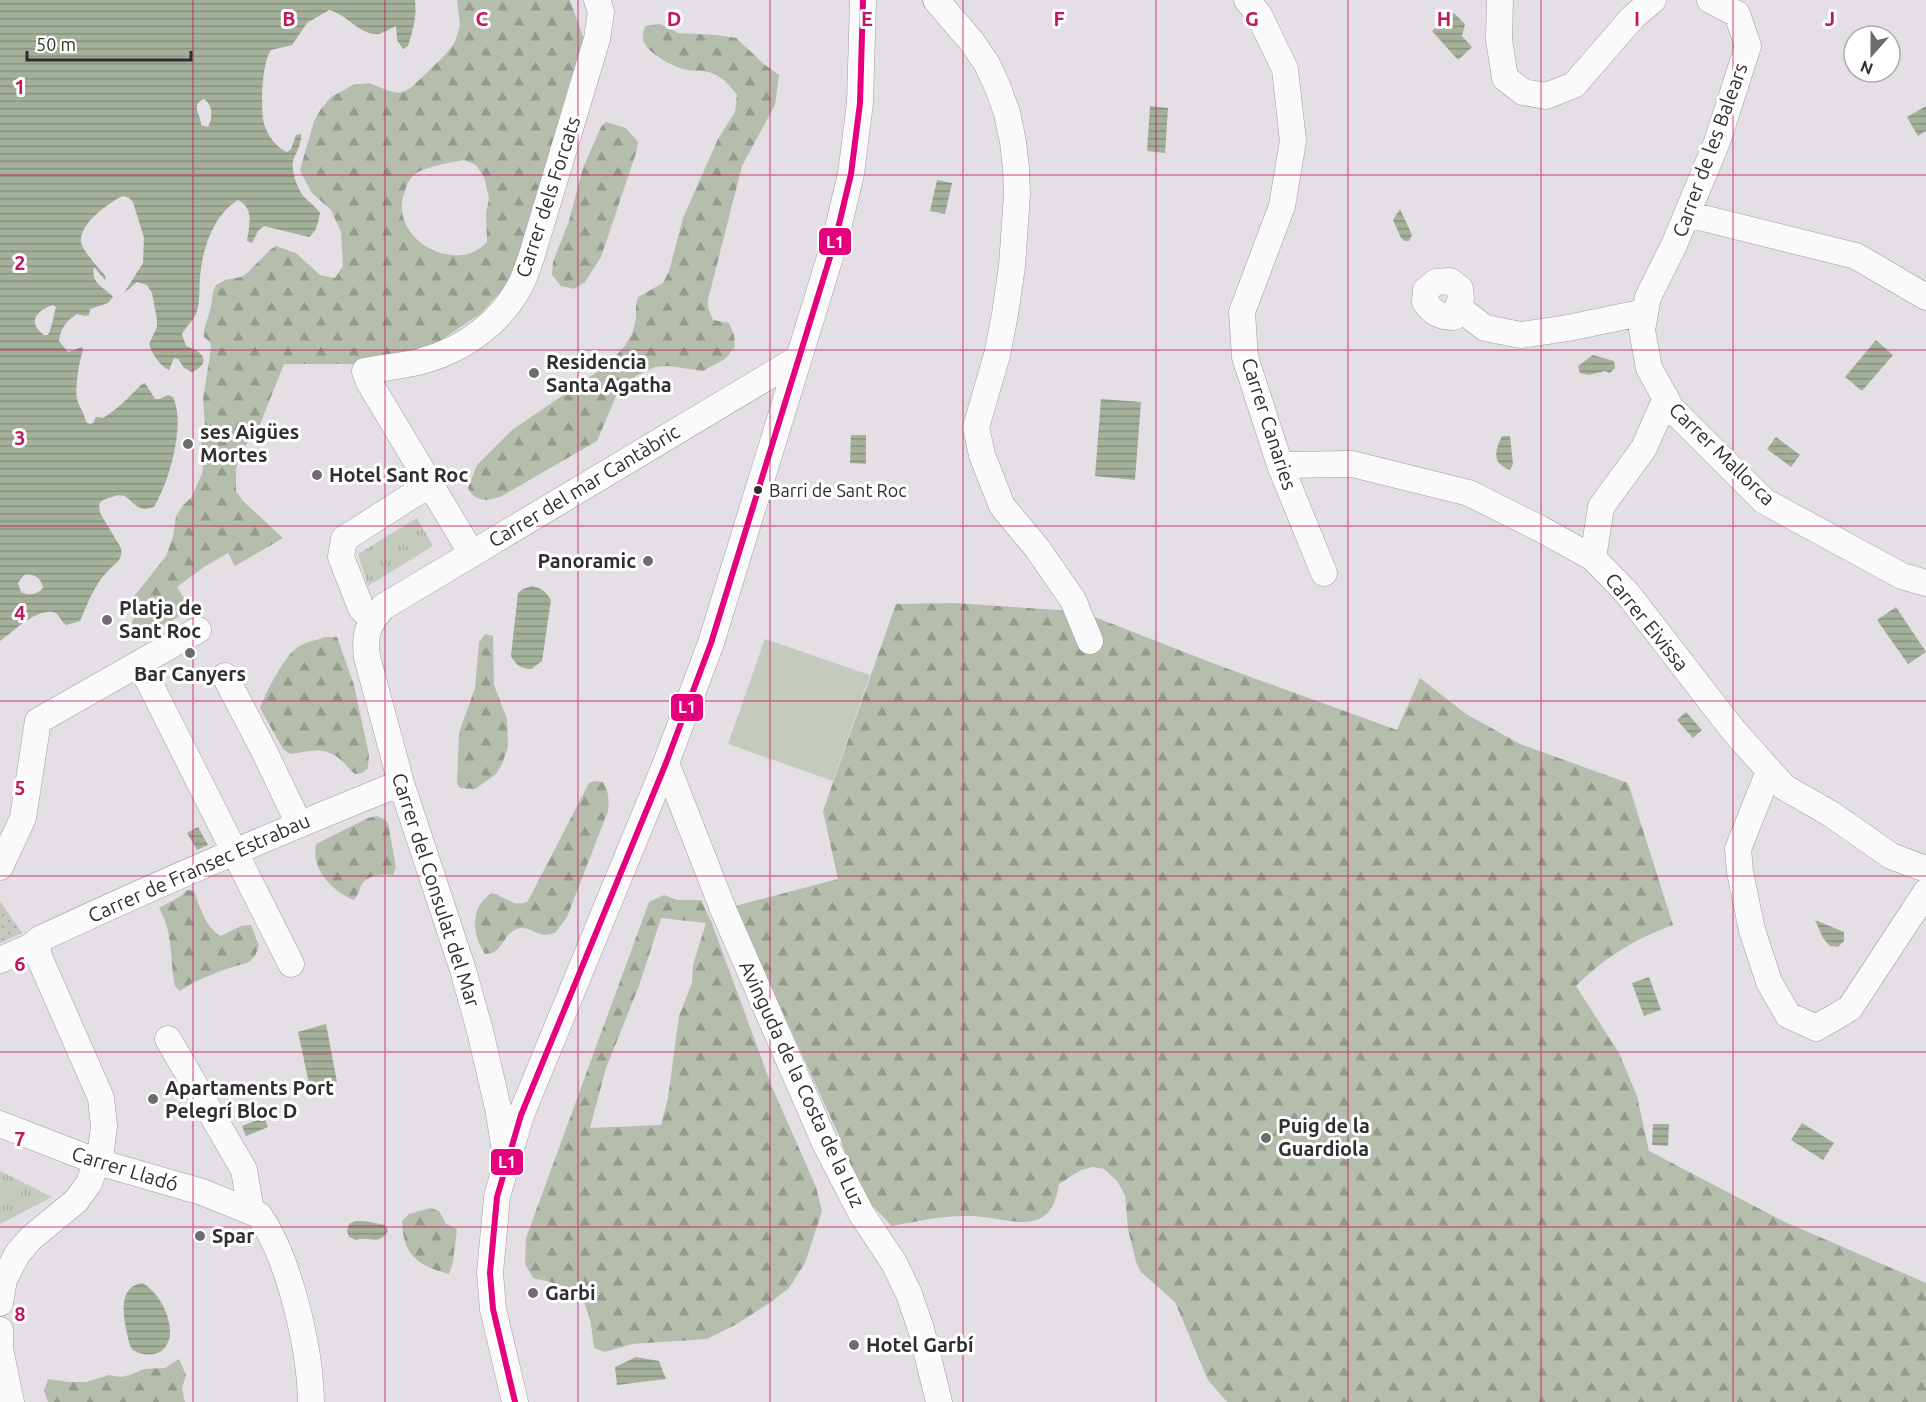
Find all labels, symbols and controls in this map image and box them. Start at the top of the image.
text: B [282,7,296,30]
text: C [476,7,489,30]
text: D [667,7,681,30]
text: E [861,7,873,30]
text: F [1053,7,1065,30]
text: G [1245,7,1259,30]
text: H [1437,7,1451,30]
text: I [1634,7,1640,30]
text: J [1825,7,1835,30]
scale bar [27,24,190,62]
north arrow [1842,24,1902,84]
text: 50 m [36,34,76,54]
text: N [1858,57,1875,79]
street label: Carrer de les Balears [1667,60,1752,240]
text: 1 [14,75,26,98]
street label: Carrer dels Forcats [511,113,584,280]
line badge: L1 [818,227,852,256]
text: L1 [826,233,844,251]
text: 2 [14,251,26,274]
place label: Residencia Santa Agatha [546,350,672,396]
street label: Carrer Canaries [1237,355,1302,493]
marker: Residencia Santa Agatha [527,366,541,380]
street label: Carrer Mallorca [1665,397,1780,510]
street label: Carrer del mar Cantàbric [484,419,683,552]
place label: ses Aigües Mortes [200,420,299,466]
text: 3 [14,426,26,449]
marker: ses Aigües Mortes [181,437,195,451]
place label: Hotel Sant Roc [329,463,468,486]
marker: Hotel Sant Roc [310,468,324,482]
place label: Barri de Sant Roc [769,480,907,500]
marker: Barri de Sant Roc [752,484,764,496]
place label: Panoramic [538,549,636,572]
marker: Panoramic [641,554,655,568]
street label: Carrer Eivissa [1601,568,1694,675]
place label: Platja de Sant Roc [119,596,202,642]
text: 4 [14,601,26,624]
marker: Platja de Sant Roc [100,613,114,627]
marker: Bar Canyers [183,646,197,660]
place label: Bar Canyers [134,662,246,685]
line badge: L1 [670,693,704,722]
text: L1 [678,698,696,716]
street label: Carrer del Consulat del Mar [388,770,485,1010]
text: 5 [14,776,26,799]
street label: Carrer de Fransec Estrabau [84,808,313,927]
text: 6 [14,952,26,975]
street label: Avinguda de la Costa de la Luz [735,957,870,1211]
place label: Apartaments Port Pelegrí Bloc D [165,1076,334,1122]
marker: Apartaments Port Pelegrí Bloc D [146,1092,160,1106]
place label: Puig de la Guardiola [1278,1114,1370,1160]
text: 7 [14,1127,26,1150]
marker: Puig de la Guardiola [1259,1131,1273,1145]
street label: Carrer Lladó [69,1141,181,1196]
line badge: L1 [490,1148,524,1176]
text: L1 [498,1153,516,1171]
place label: Spar [212,1224,255,1247]
marker: Spar [193,1229,207,1243]
place label: Garbi [545,1281,595,1304]
marker: Garbi [526,1286,540,1300]
text: 8 [14,1302,26,1325]
place label: Hotel Garbí [866,1333,974,1356]
marker: Hotel Garbí [847,1338,861,1352]

